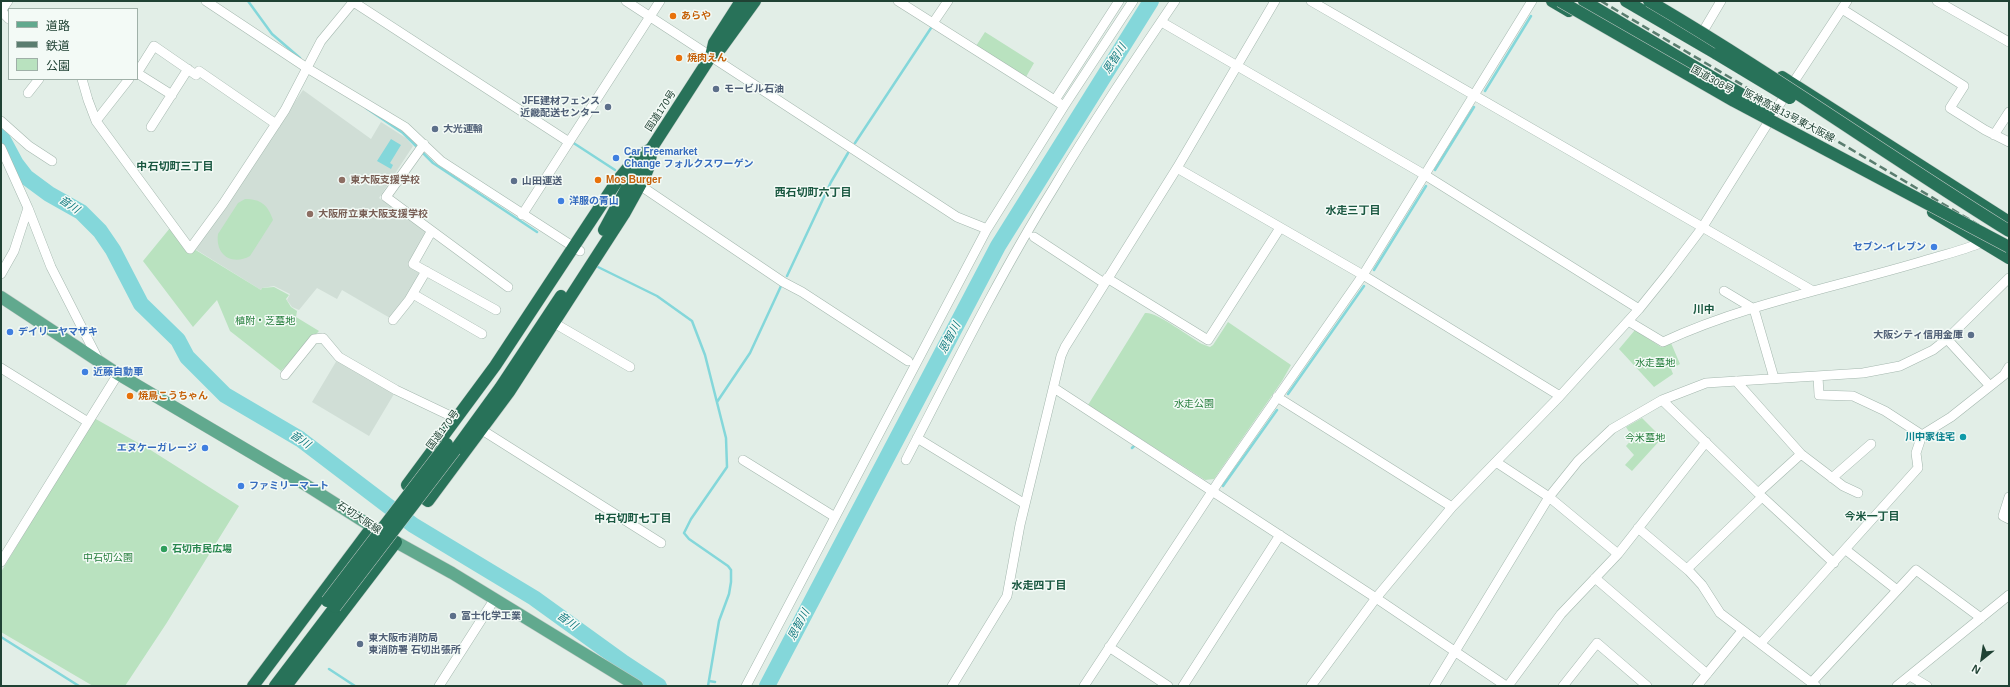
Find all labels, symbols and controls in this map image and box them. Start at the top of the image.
legend [8,8,138,80]
place label: あらや [681,10,711,22]
marker: あらや [668,11,678,21]
text: 道路 [46,19,70,33]
text: 鉄道 [46,39,70,53]
water label: 恩智川 [1101,42,1129,76]
place label: 焼肉えん [687,52,727,64]
marker: 焼肉えん [674,53,684,63]
text: 公園 [46,59,70,73]
street label: 国道308号 [1689,63,1735,97]
place label: モービル石油 [724,83,784,95]
marker: モービル石油 [711,84,721,94]
street label: 阪神高速13号東大阪線 [1742,87,1836,145]
street label: 国道170号 [643,88,679,134]
place label: JFE建材フェンス 近畿配送センター [520,95,600,118]
marker: JFE建材フェンス 近畿配送センター [603,102,613,112]
place label: 大光運輸 [443,123,483,135]
marker: 大光運輸 [430,124,440,134]
place label: Car Freemarket Change フォルクスワーゲン [624,146,753,170]
marker: Car Freemarket Change フォルクスワーゲン [611,153,621,163]
district label: 中石切町三丁目 [137,160,213,174]
place label: 東大阪支援学校 [350,174,420,186]
place label: Mos Burger [606,174,662,186]
marker: 東大阪支援学校 [337,175,347,185]
place label: 山田運送 [522,175,562,187]
marker: Mos Burger [593,175,603,185]
marker: 山田運送 [509,176,519,186]
district label: 西石切町六丁目 [775,186,851,200]
water label: 音川 [56,193,82,217]
place label: 洋服の青山 [569,195,619,207]
marker: 洋服の青山 [556,196,566,206]
district label: 水走三丁目 [1326,204,1380,218]
place label: 大阪府立東大阪支援学校 [318,208,428,220]
marker: 大阪府立東大阪支援学校 [305,209,315,219]
place label: セブン-イレブン [1853,241,1926,253]
marker: セブン-イレブン [1929,242,1939,252]
district label: 川中 [1693,303,1715,317]
park label: 植附・芝墓地 [235,315,295,327]
water label: 恩智川 [936,320,964,356]
place label: デイリーヤマザキ [18,326,98,338]
marker: デイリーヤマザキ [5,327,15,337]
place label: 大阪シティ信用金庫 [1873,329,1963,341]
marker: 大阪シティ信用金庫 [1966,330,1976,340]
park label: 水走墓地 [1635,357,1675,369]
place label: 近藤自動車 [93,366,143,378]
marker: 近藤自動車 [80,367,90,377]
place label: 焼鳥こうちゃん [138,390,208,402]
marker: 焼鳥こうちゃん [125,391,135,401]
park label: 水走公園 [1174,398,1214,410]
street label: 国道170号 [424,408,462,452]
water label: 音川 [287,428,313,452]
place label: 川中家住宅 [1905,431,1955,443]
park label: 今米墓地 [1625,432,1665,444]
marker: 川中家住宅 [1958,432,1968,442]
place label: エヌケーガレージ [117,442,197,454]
marker: エヌケーガレージ [200,443,210,453]
place label: ファミリーマート [249,480,329,492]
marker: ファミリーマート [236,481,246,491]
street label: 石切大阪線 [335,499,383,537]
district label: 今米一丁目 [1845,510,1899,524]
district label: 中石切町七丁目 [595,512,671,526]
place label: 石切市民広場 [172,543,232,555]
marker: 石切市民広場 [159,544,169,554]
park label: 中石切公園 [83,552,133,564]
district label: 水走四丁目 [1012,579,1066,593]
water label: 恩智川 [785,607,813,643]
water label: 音川 [554,609,580,633]
place label: 冨士化学工業 [461,610,521,622]
marker: 冨士化学工業 [448,611,458,621]
place label: 東大阪市消防局 東消防署 石切出張所 [368,632,461,656]
marker: 東大阪市消防局 東消防署 石切出張所 [355,639,365,649]
north arrow [1962,639,2002,679]
text: N [1970,662,1982,677]

